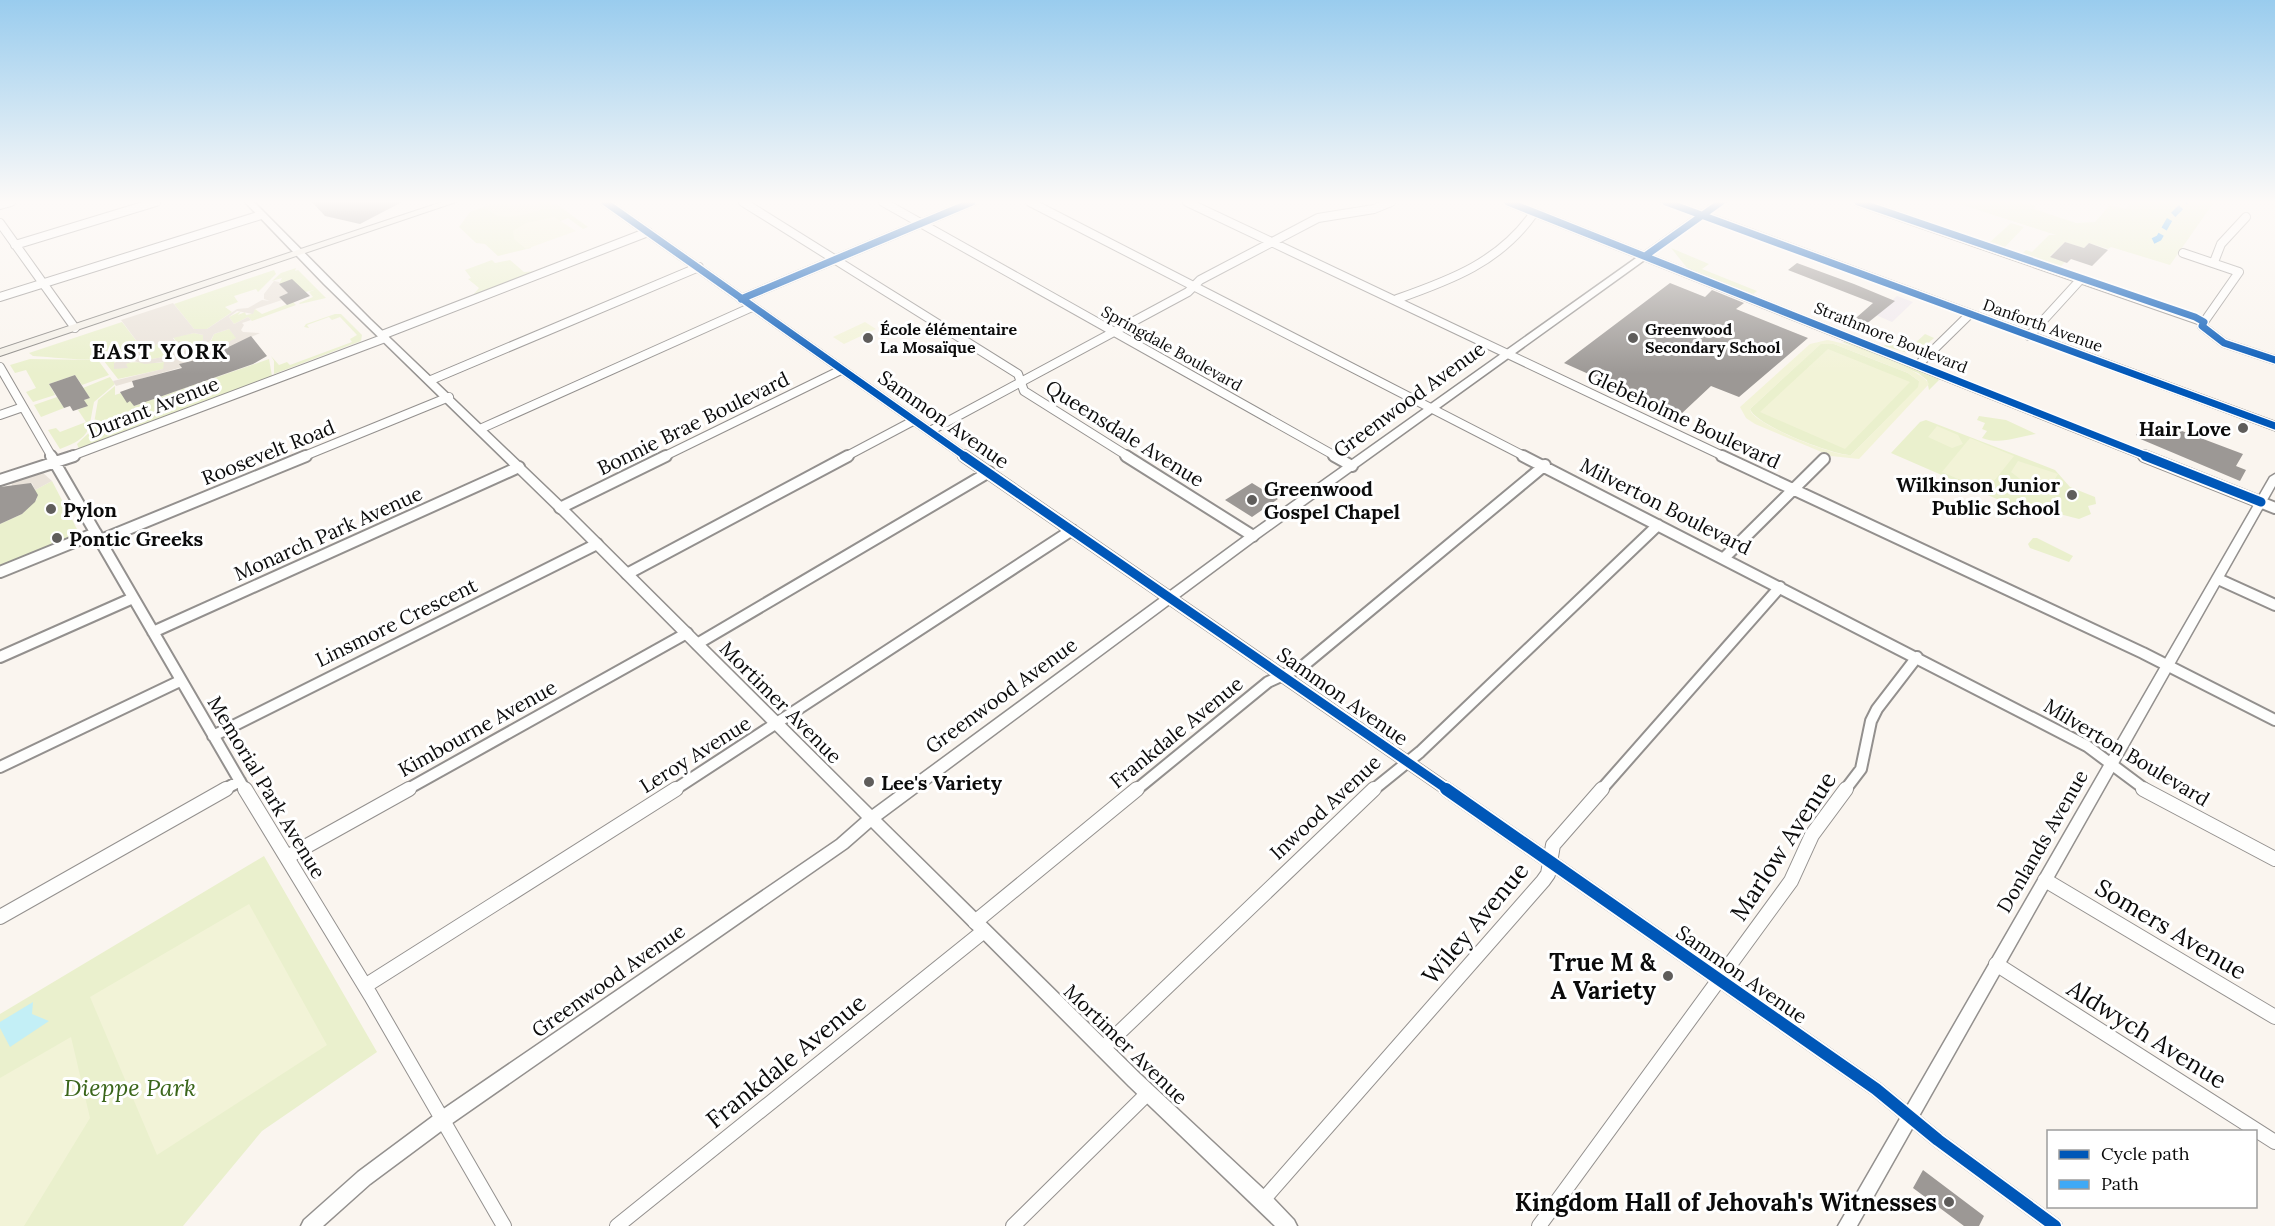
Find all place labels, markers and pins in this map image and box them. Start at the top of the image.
place label: École élémentaire La Mosaïque [880,319,1017,357]
place label: Greenwood Secondary School [1645,319,1780,357]
marker: École élémentaire La Mosaïque [861,331,875,345]
marker: Greenwood Secondary School [1626,331,1640,345]
place label: Hair Love [2139,416,2231,441]
marker: Hair Love [2236,421,2250,435]
place label: Wilkinson Junior Public School [1896,472,2060,520]
place label: Greenwood Gospel Chapel [1264,476,1400,524]
marker: Wilkinson Junior Public School [2065,488,2079,502]
marker: Greenwood Gospel Chapel [1245,493,1259,507]
place label: Pylon [63,497,117,522]
marker: Pylon [44,502,58,516]
place label: Pontic Greeks [69,526,204,551]
marker: Pontic Greeks [50,531,64,545]
place label: Lee's Variety [881,770,1002,795]
marker: Lee's Variety [862,775,876,789]
place label: True M & A Variety [1549,947,1657,1006]
marker: True M & A Variety [1661,969,1675,983]
place label: Kingdom Hall of Jehovah's Witnesses [1515,1187,1937,1218]
marker: Kingdom Hall of Jehovah's Witnesses [1942,1195,1956,1209]

